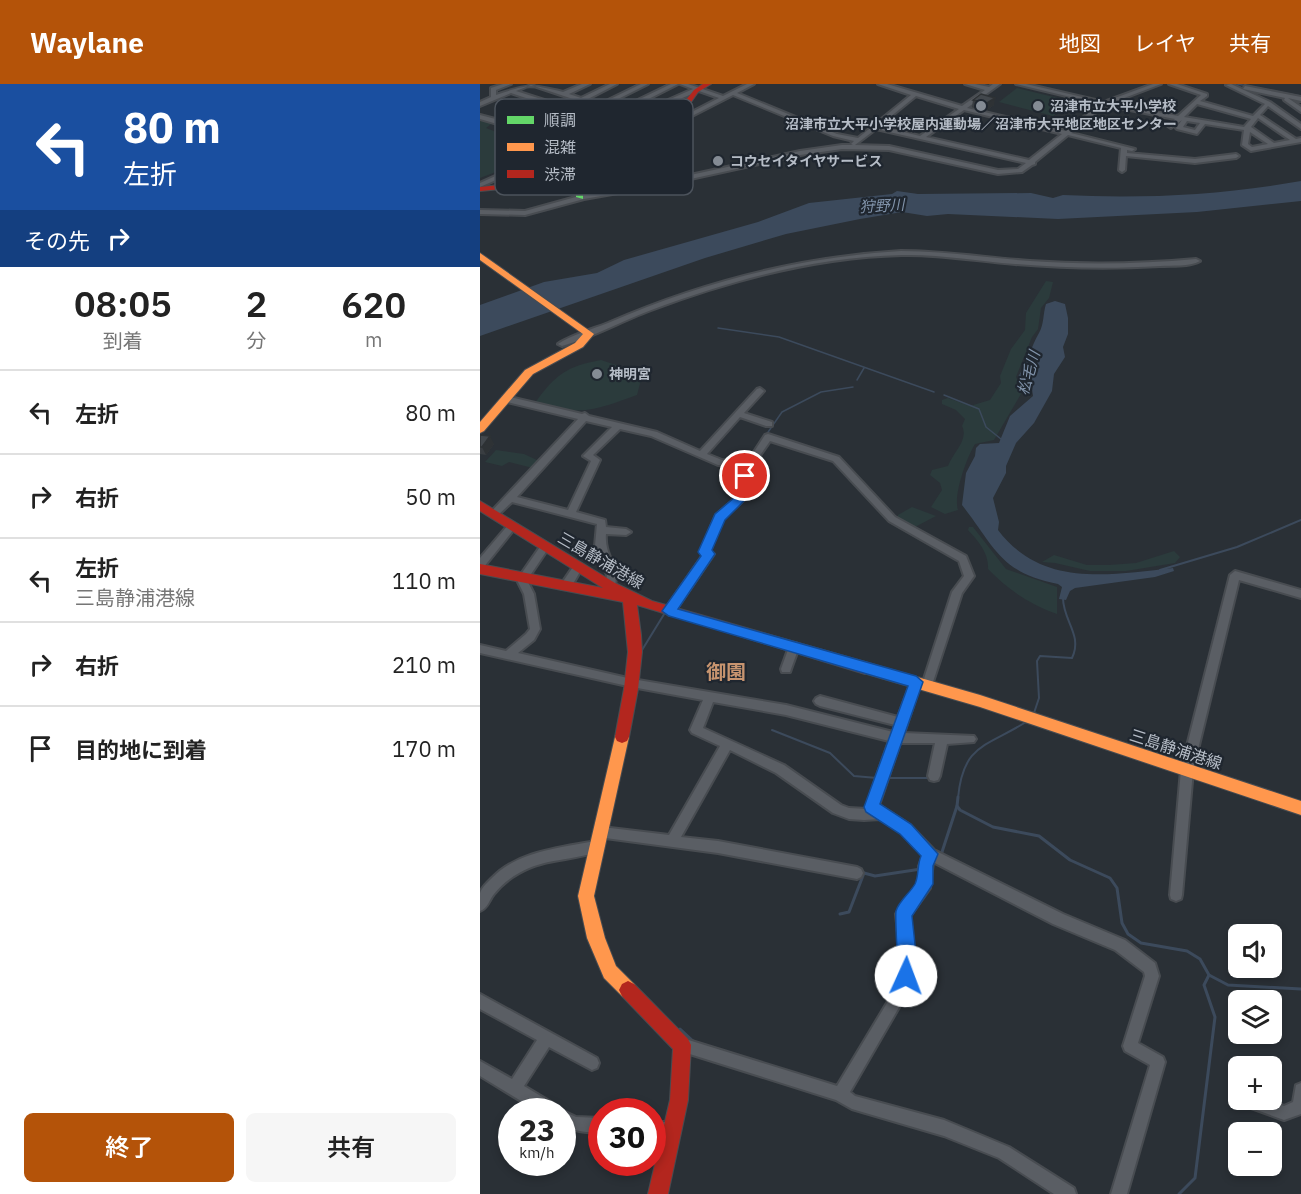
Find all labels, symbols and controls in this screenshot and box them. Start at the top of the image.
text: Waylane [30,24,144,61]
text: 地図 [1059,29,1101,57]
text: レイヤ [1134,29,1196,57]
text: 共有 [1229,29,1271,57]
place label: 沼津市立大平小学校 [1050,97,1176,115]
legend [495,99,693,195]
marker: 沼津市立大平小学校屋内運動場／沼津市大平地区地区センター [974,99,988,113]
marker: 沼津市立大平小学校 [1031,99,1045,113]
text: 80 m [123,100,221,155]
icon: left [24,108,102,186]
text: 順調 [544,110,576,130]
place label: 沼津市立大平小学校屋内運動場／沼津市大平地区地区センター [785,115,1177,133]
text: 混雑 [544,137,576,157]
place label: コウセイタイヤサービス [730,152,882,170]
marker: コウセイタイヤサービス [711,154,725,168]
text: 左折 [123,156,177,191]
text: 渋滞 [544,164,576,184]
water label: 狩野川 [859,195,907,216]
icon: right [102,222,135,255]
text: その先 [24,226,90,255]
text: 08:05 [74,280,172,327]
text: 2 [246,280,267,327]
text: 620 [341,281,406,328]
text: m [365,326,382,353]
text: 到着 [103,327,143,354]
text: 分 [247,327,267,354]
water label: 松毛川 [1013,347,1044,397]
place label: 神明宮 [609,365,651,383]
marker: 神明宮 [590,367,604,381]
icon: left [24,396,57,429]
text: 80 m [405,398,456,427]
text: 左折 [75,399,119,428]
pin [719,450,770,501]
icon: arrive [728,459,761,492]
icon: right [24,480,57,513]
text: 50 m [405,482,456,511]
text: 右折 [75,483,119,512]
street label: 三島静浦港線 [554,527,648,593]
text: 左折 [75,553,119,582]
icon: left [24,564,57,597]
text: 110 m [392,566,456,595]
text: 三島静浦港線 [75,584,195,611]
icon: right [24,648,57,681]
text: 210 m [392,650,456,679]
text: 右折 [75,651,119,680]
district label: 御園 [706,658,746,685]
street label: 三島静浦港線 [1127,725,1225,773]
icon: arrive [24,732,57,765]
text: 170 m [392,734,456,763]
text: 目的地に到着 [75,735,207,764]
map controls [1228,924,1282,1176]
button: sound [1228,924,1282,978]
position arrow [874,944,938,1008]
button: layers [1228,990,1282,1044]
button: + [1228,1056,1282,1110]
speed limit sign: 30 [588,1098,666,1176]
text: 23 [519,1110,555,1149]
button: 終了 [24,1113,234,1182]
button: 共有 [246,1113,456,1182]
button: − [1228,1122,1282,1176]
text: km/h [519,1143,555,1162]

